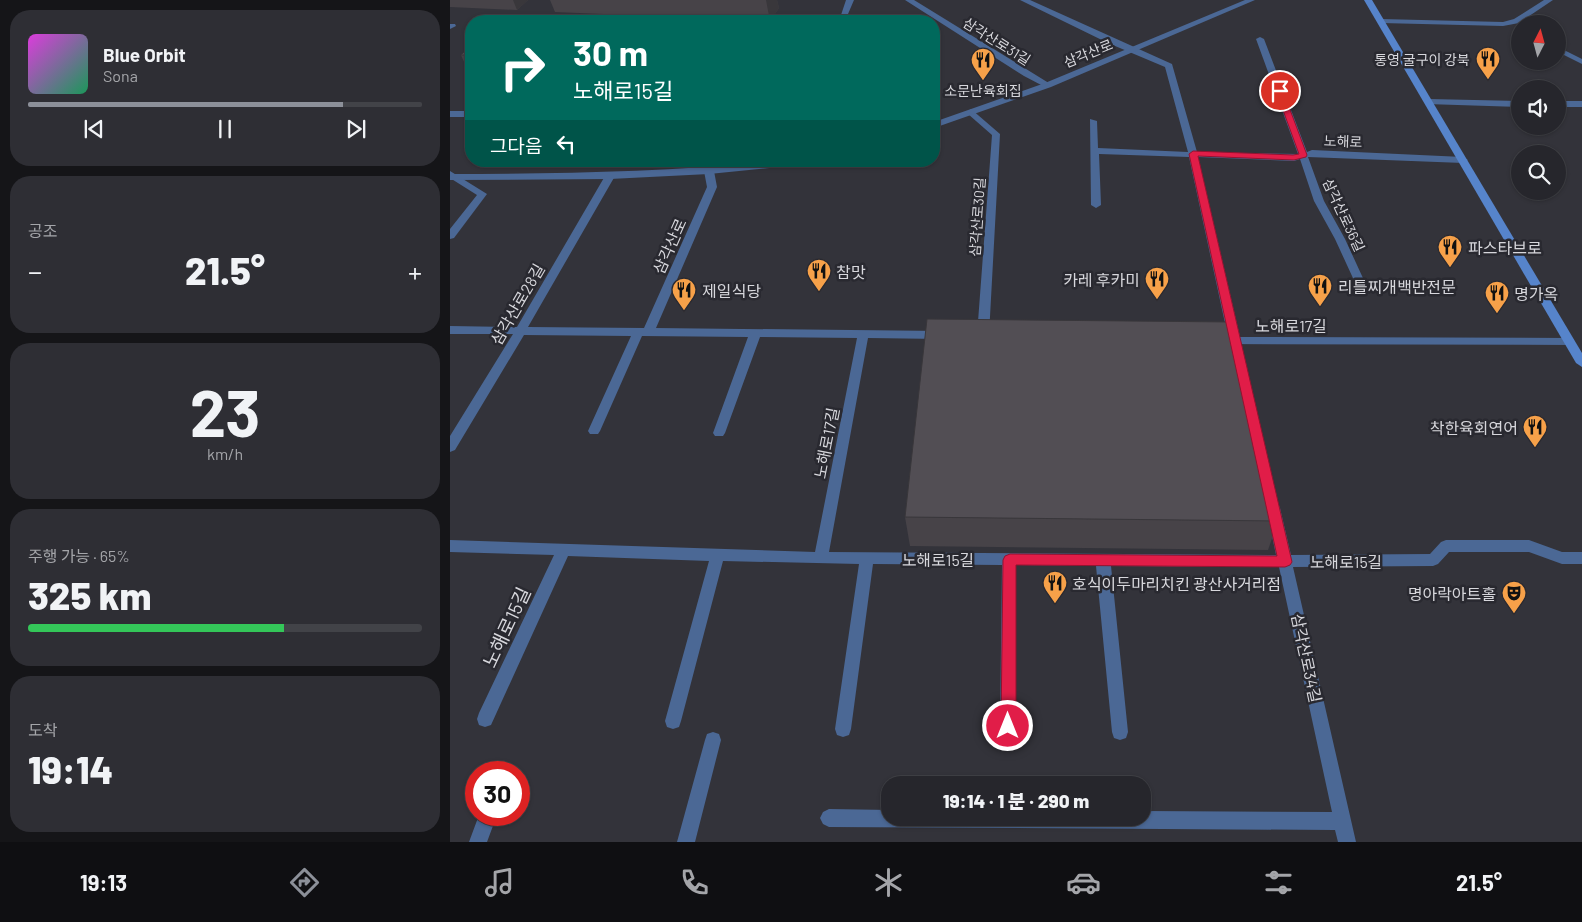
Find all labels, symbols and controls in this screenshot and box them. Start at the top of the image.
street label: 삼각산로31길 [960,14,1034,68]
north arrow [1511,15,1566,70]
map controls [1511,15,1566,200]
text: 30 m [573,31,648,73]
icon: right [490,35,555,100]
street label: 삼각산로 [1061,35,1115,71]
text: Blue Orbit [103,43,186,66]
restaurant icon: 통영 굴구이 강북 [1475,46,1501,80]
restaurant icon: 소문난육회집 [970,47,996,81]
place label: 통영 굴구이 강북 [1374,51,1470,68]
text: Sona [103,66,138,85]
pin [1259,70,1301,112]
text: 노해로15길 [573,77,673,103]
icon: arrive [1266,77,1294,105]
button: sound [1511,80,1566,135]
place label: 소문난육회집 [944,82,1022,99]
icon: previous [80,115,108,143]
icon: pause [211,115,239,143]
icon: next [342,115,370,143]
icon: left [552,130,580,158]
street label: 노해로 [1323,132,1363,150]
text: 그다음 [490,134,542,157]
button: search [1511,145,1566,200]
street label: 삼각산로36길 [1320,176,1368,254]
street label: 삼각산로30길 [966,177,988,257]
street label: 삼각산로 [648,215,690,277]
text: 공조 [28,221,57,240]
restaurant icon: 파스타브로 [1437,234,1463,268]
place label: 파스타브로 [1468,238,1542,257]
text: 21.5° [185,247,265,293]
text: − [28,254,42,288]
text: + [408,254,422,288]
restaurant icon: 참맛 [806,258,832,292]
street label: 삼각산로28길 [486,260,548,348]
place label: 참맛 [836,262,866,281]
restaurant icon: 카레 후카미 [1144,266,1170,300]
place label: 카레 후카미 [1063,270,1140,289]
restaurant icon: 리틀찌개백반전문 [1307,273,1333,307]
restaurant icon: 제일식당 [671,277,697,311]
place label: 리틀찌개백반전문 [1338,277,1456,296]
restaurant icon: 명가옥 [1484,280,1510,314]
place label: 제일식당 [702,281,761,300]
place label: 명가옥 [1514,284,1558,303]
street label: 노해로17길 [1255,316,1327,335]
text: 23 [190,372,260,450]
street label: 노해로17길 [810,406,842,480]
restaurant icon: 착한육회연어 [1522,414,1548,448]
place label: 착한육회연어 [1430,418,1518,437]
text: km/h [207,444,243,463]
text: 주행 가능 · 65% [28,546,130,565]
street label: 노해로15길 [902,550,974,569]
street label: 노해로15길 [1310,552,1382,571]
restaurant icon: 호식이두마리치킨 광산사거리점 [1042,570,1068,604]
text: 325 km [28,572,151,618]
place label: 호식이두마리치킨 광산사거리점 [1072,574,1281,593]
theatre icon: 명아락아트홀 [1501,580,1527,614]
street label: 노해로15길 [477,583,535,671]
place label: 명아락아트홀 [1408,584,1496,603]
street label: 삼각산로34길 [1288,612,1326,704]
position arrow [981,699,1033,751]
text: 도착 [28,720,57,739]
text: 19:14 [28,746,113,792]
speed limit sign: 30 [465,761,530,826]
text: 19:14 · 1 분 · 290 m [943,789,1089,812]
icon: directions [287,865,322,900]
icon: music [482,865,517,900]
icon: phone [677,865,712,900]
icon: climate [871,865,906,900]
icon: car [1066,865,1101,900]
icon: filters [1261,865,1296,900]
text: 19:13 [80,869,127,895]
text: 21.5° [1456,869,1502,895]

